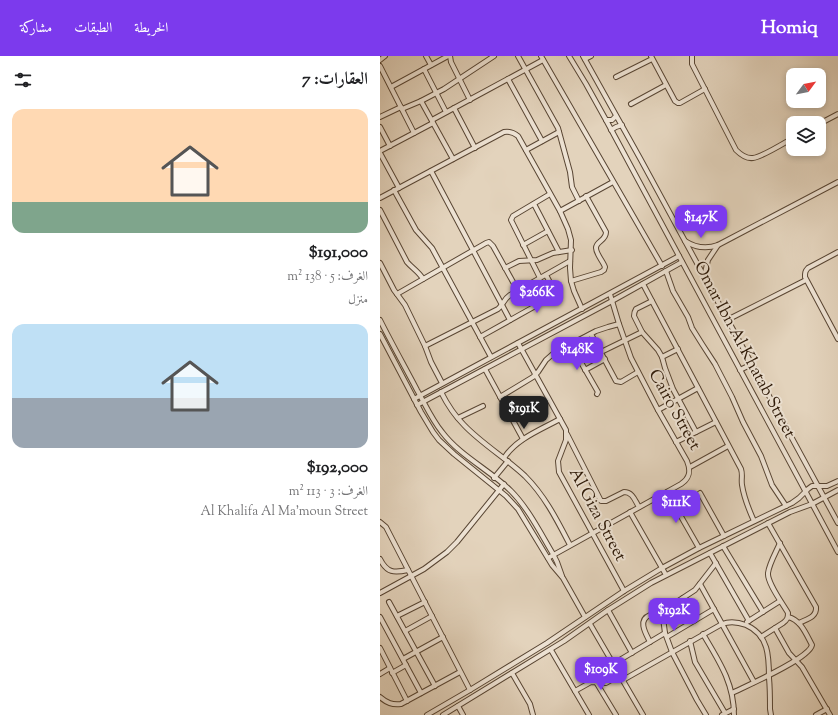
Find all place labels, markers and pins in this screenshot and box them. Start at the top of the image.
pin: $147K [673,205,729,239]
pin: $266K [509,280,565,314]
pin: $148K [549,337,605,371]
pin: $191K [496,396,552,430]
pin: $111K [648,490,704,524]
pin: $192K [646,598,702,632]
pin: $109K [573,657,629,691]

